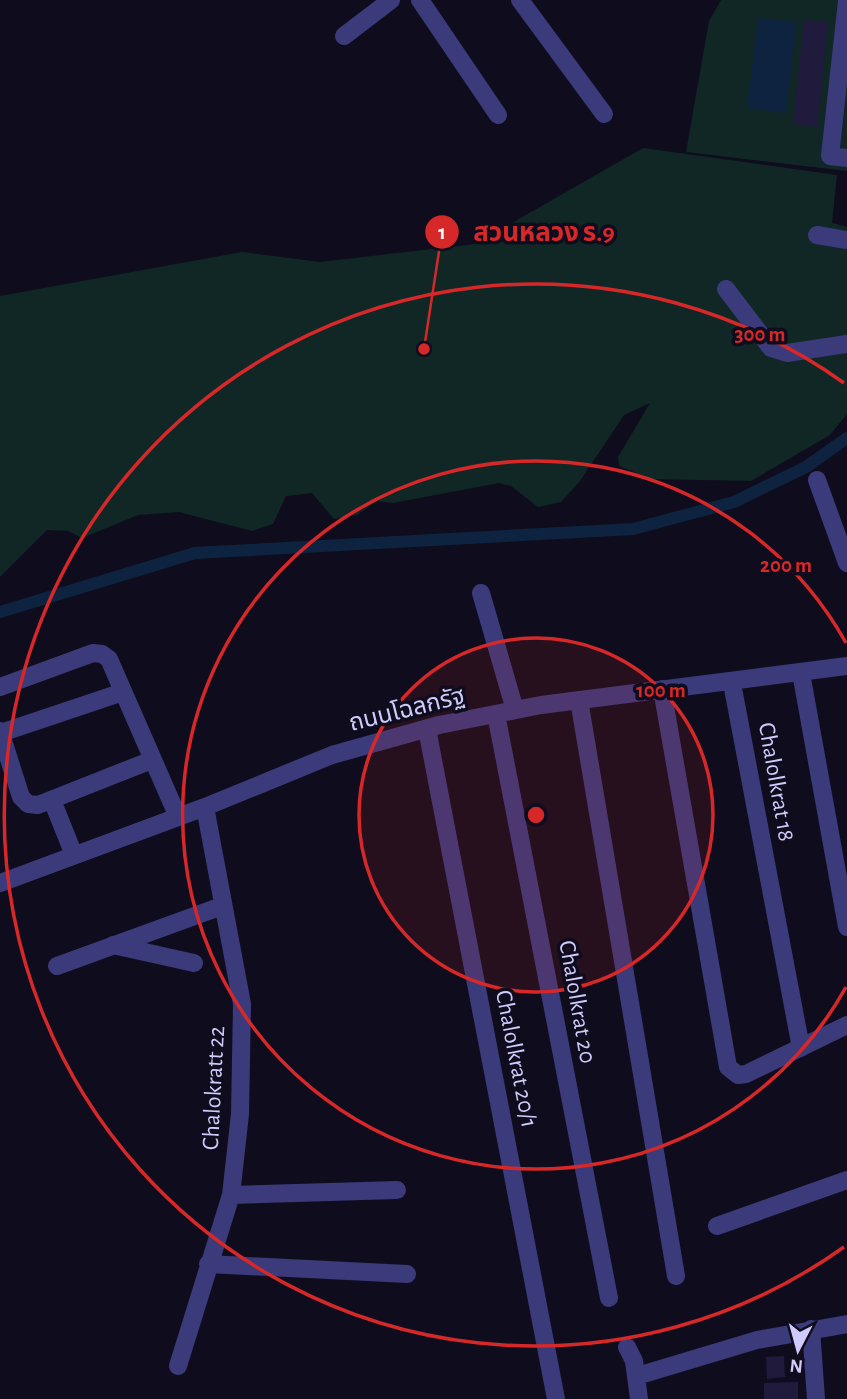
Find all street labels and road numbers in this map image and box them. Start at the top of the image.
street label: ถนนโฉลกรัฐ [346,682,467,736]
street label: Chalolkrat 18 [754,721,798,843]
street label: Chalolkrat 20 [554,939,600,1065]
street label: Chalolkrat 20/1 [491,988,541,1130]
street label: Chalokratt 22 [199,1025,229,1151]

